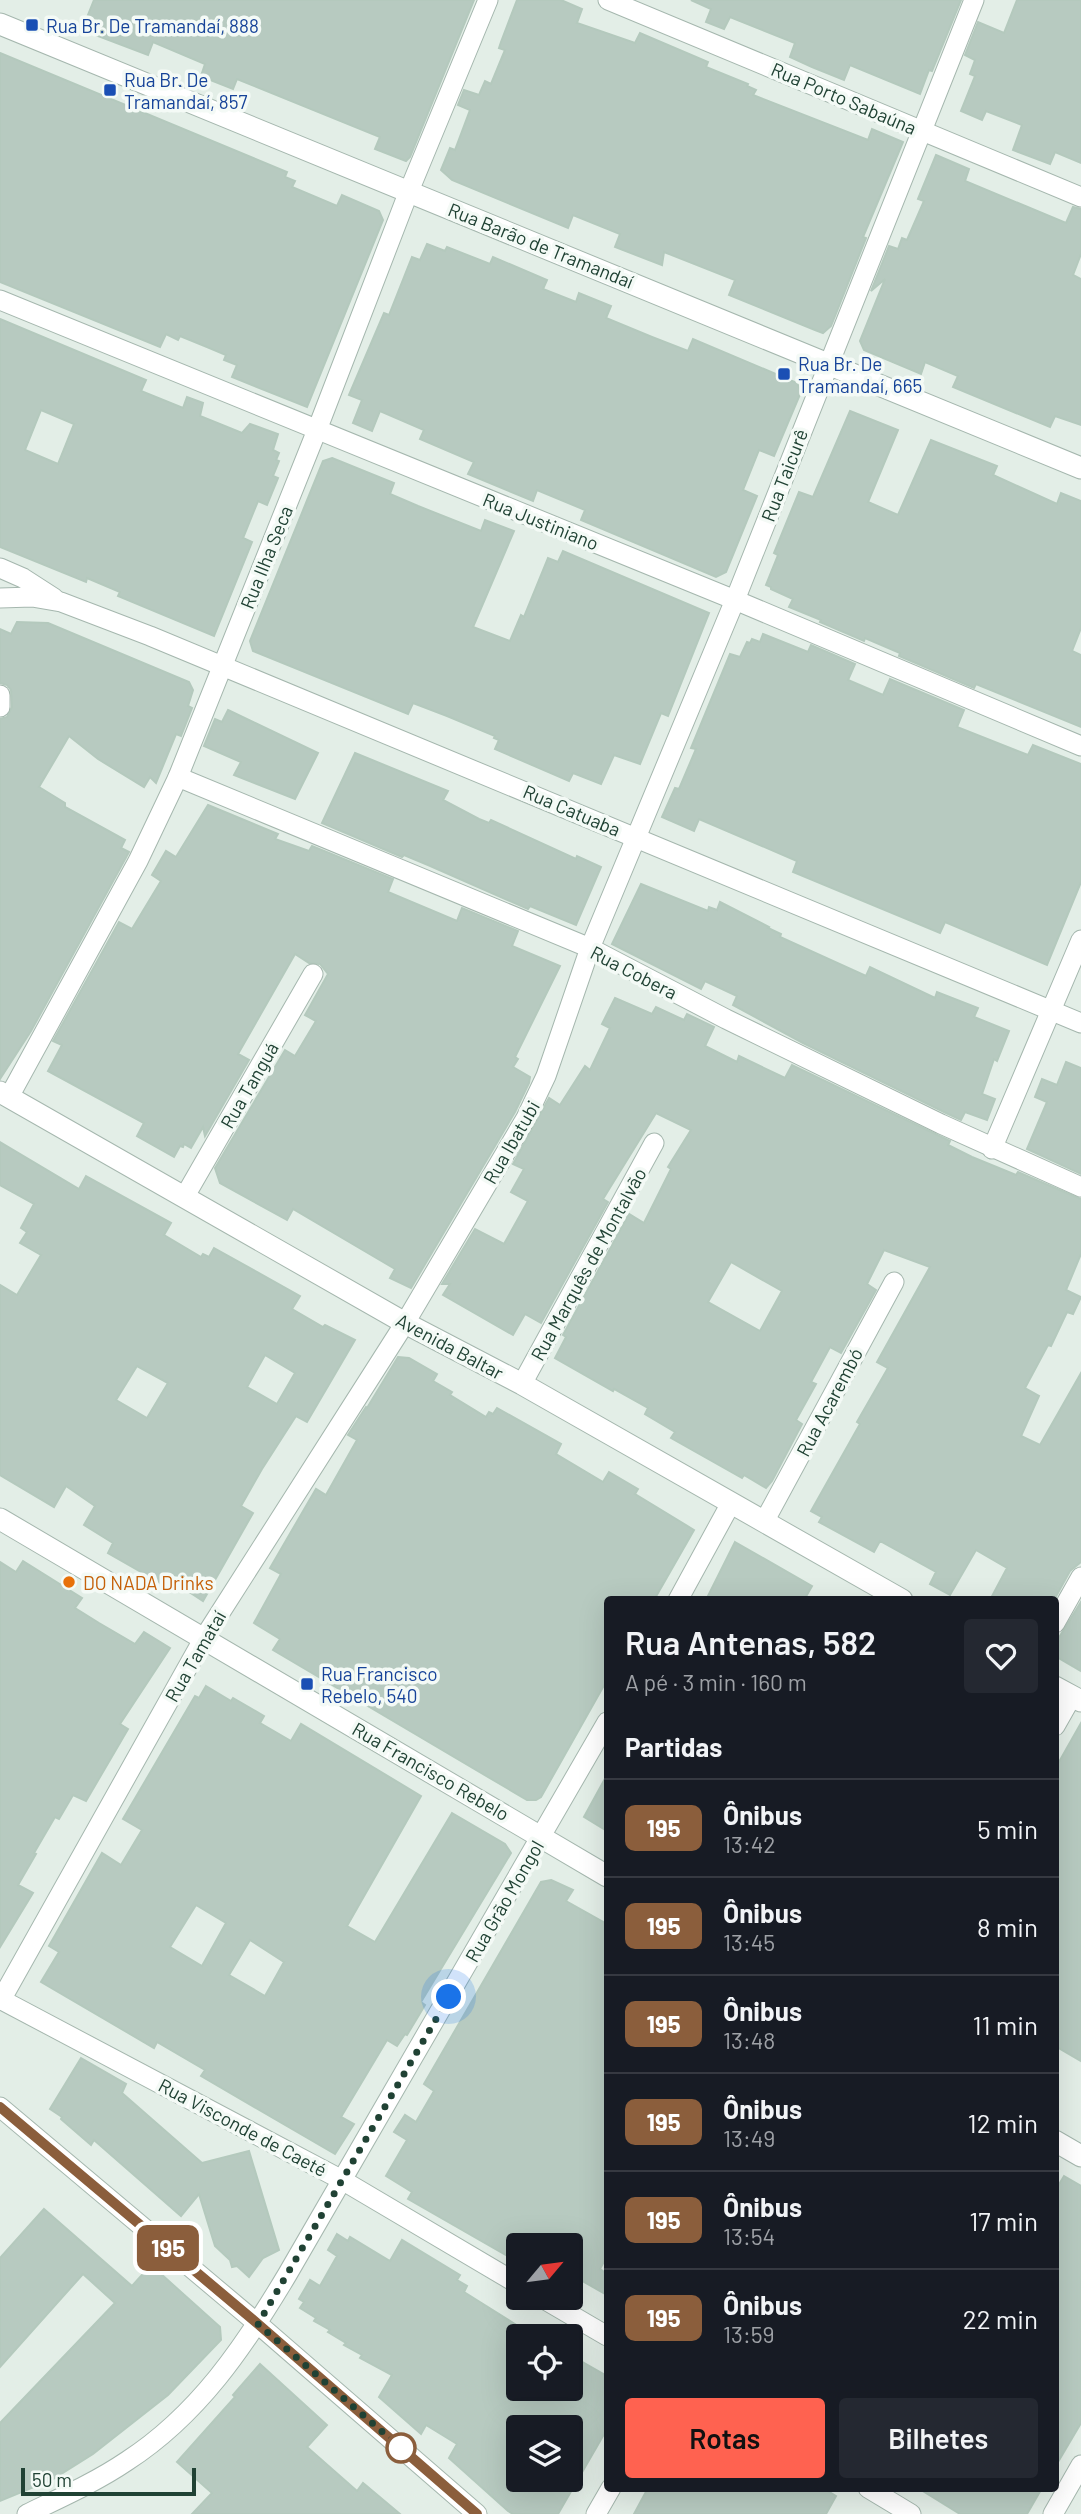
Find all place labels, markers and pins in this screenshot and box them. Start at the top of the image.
place label: Rua Br. De Tramandaí, 888 [46,14,259,37]
marker: Rua Br. De Tramandaí, 888 [24,17,40,33]
place label: Rua Br. De Tramandaí, 857 [124,68,248,113]
marker: Rua Br. De Tramandaí, 857 [102,82,118,98]
place label: Rua Br. De Tramandaí, 665 [798,352,922,397]
marker: Rua Br. De Tramandaí, 665 [776,366,792,382]
place label: DO NADA Drinks [83,1571,214,1594]
marker: DO NADA Drinks [61,1574,77,1590]
place label: Rua Francisco Rebelo, 540 [321,1662,438,1707]
marker: Rua Francisco Rebelo, 540 [299,1676,315,1692]
unlabelled marker [386,2433,416,2463]

